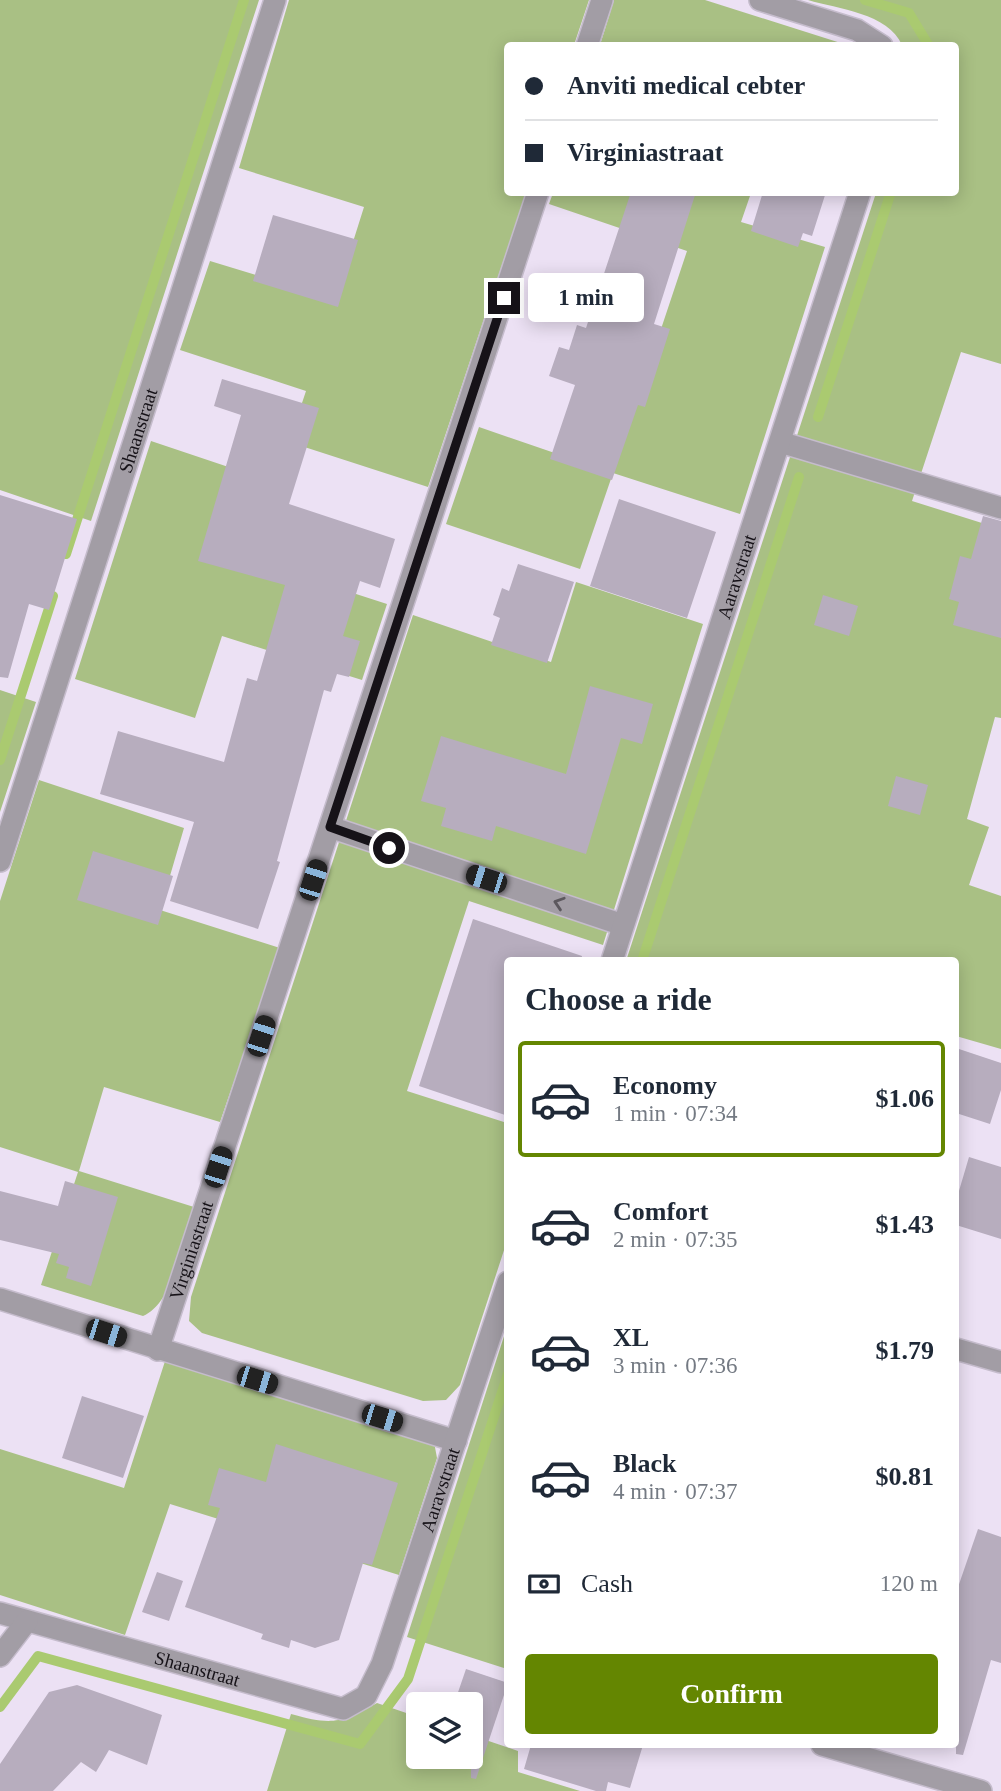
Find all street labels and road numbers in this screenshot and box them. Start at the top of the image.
street label: Shaanstraat [115,385,162,476]
street label: Aaravstraat [713,531,760,622]
street label: Virginiastraat [165,1197,217,1303]
street label: Aaravstraat [416,1444,464,1535]
street label: Shaanstraat [152,1647,243,1691]

